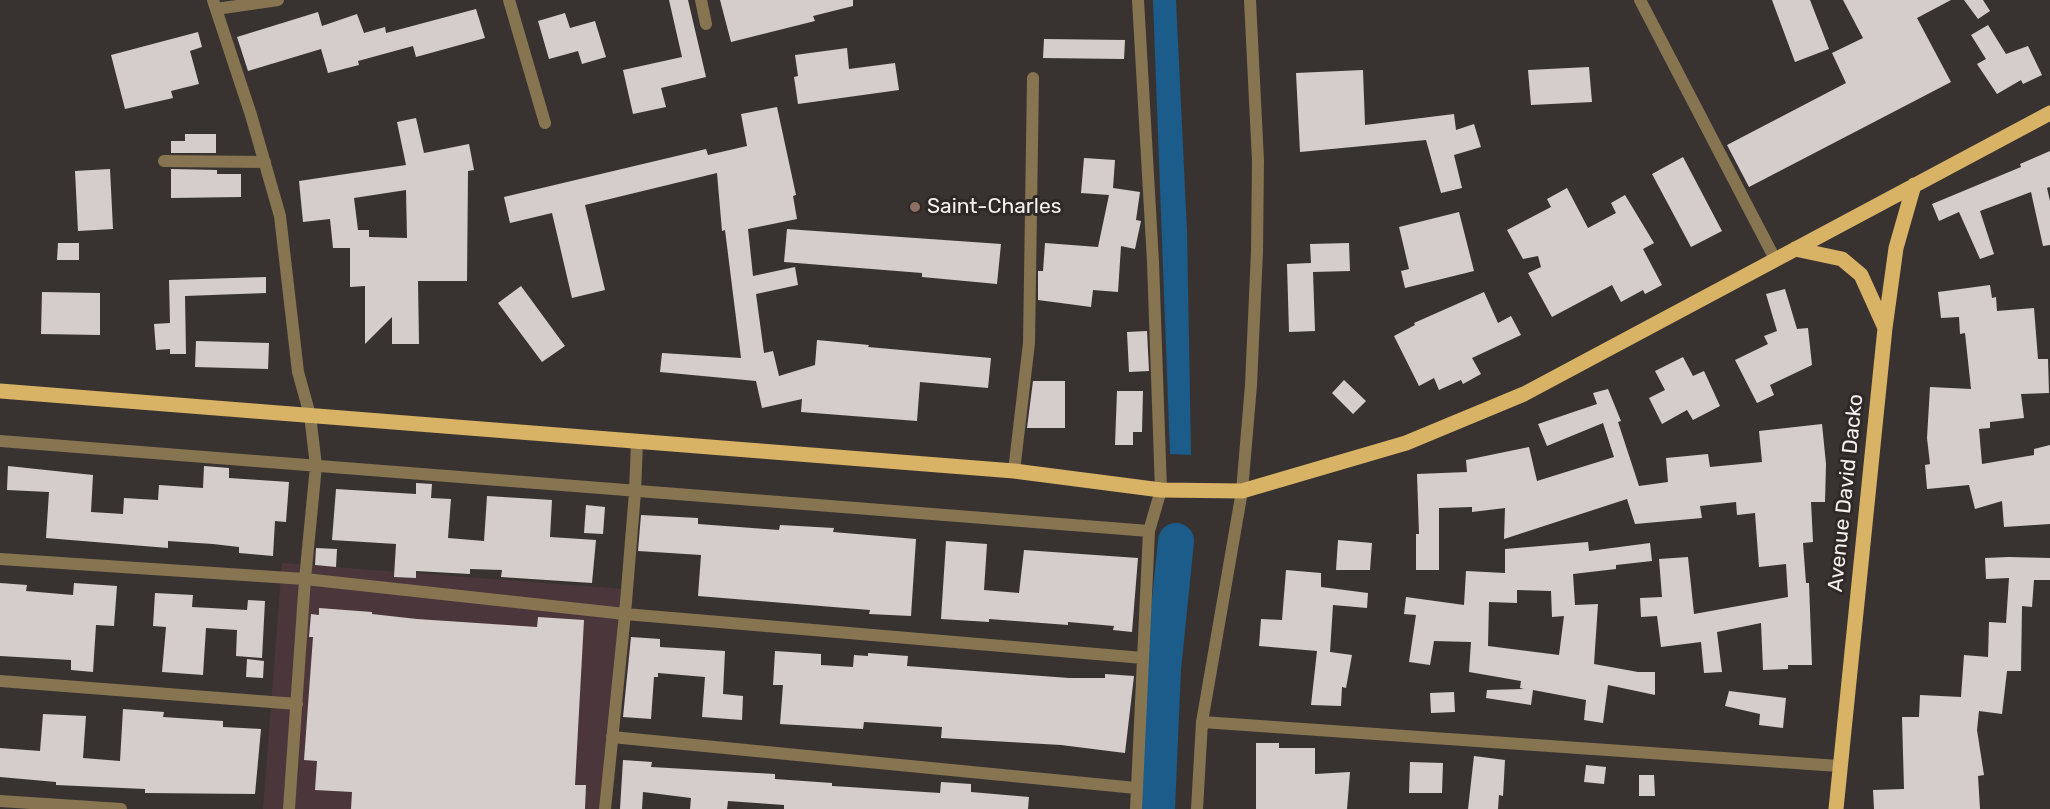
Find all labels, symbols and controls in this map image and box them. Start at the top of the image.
place label: Saint-Charles [927,194,1061,220]
marker: Saint-Charles [908,200,922,214]
street label: Avenue David Dacko [1823,393,1869,593]

